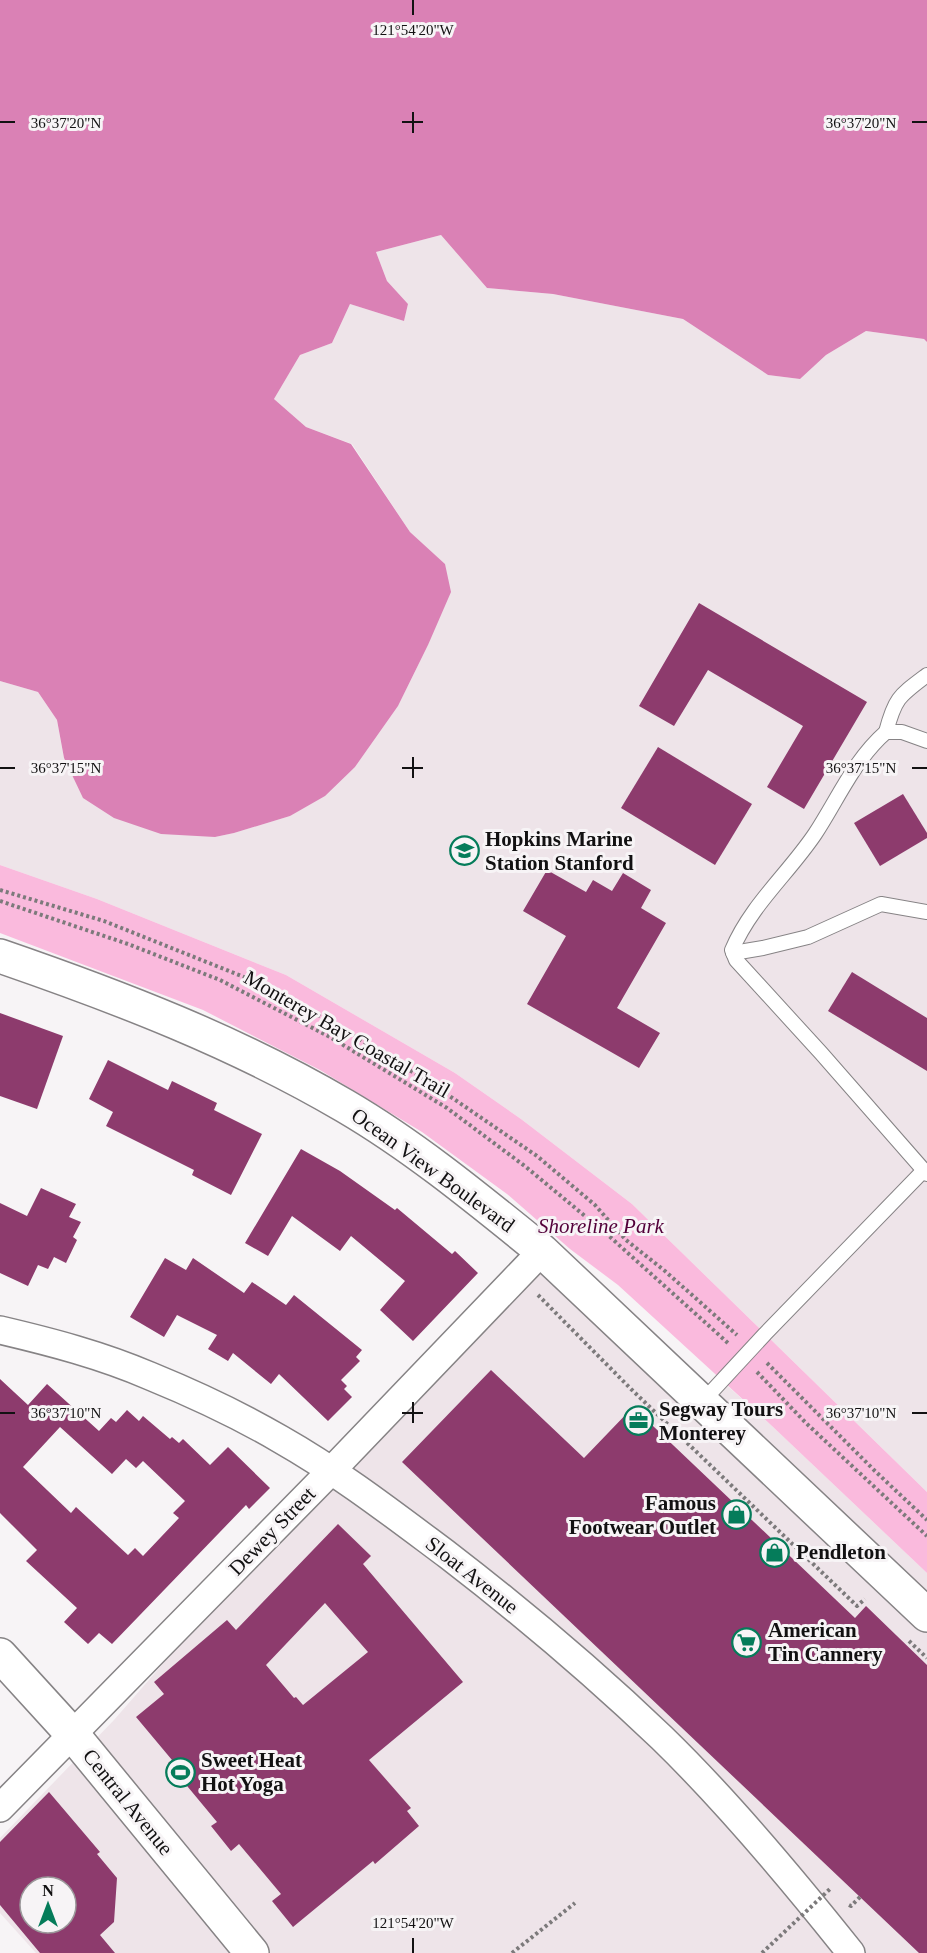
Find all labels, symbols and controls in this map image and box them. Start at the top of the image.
text: 121°54'20"W [372,22,455,38]
text: 36°37'20"N [31,115,101,131]
text: 36°37'20"N [826,115,896,131]
text: 36°37'15"N [31,760,101,776]
text: 36°37'15"N [826,760,896,776]
place label: Hopkins Marine Station Stanford [485,827,634,875]
school or university icon: Hopkins Marine Station Stanford [448,835,480,867]
street label: Monterey Bay Coastal Trail [240,965,454,1103]
street label: Ocean View Boulevard [347,1103,520,1237]
park label: Shoreline Park [538,1214,665,1238]
place label: Segway Tours Monterey [659,1397,783,1445]
text: 36°37'10"N [31,1405,101,1421]
office icon: Segway Tours Monterey [622,1405,654,1437]
text: 36°37'10"N [826,1405,896,1421]
street label: Dewey Street [224,1482,320,1580]
place label: Famous Footwear Outlet [569,1491,716,1539]
shop icon: Famous Footwear Outlet [721,1499,753,1531]
street label: Sloat Avenue [421,1531,523,1619]
shop icon: Pendleton [759,1536,791,1568]
place label: Pendleton [796,1540,886,1564]
place label: American Tin Cannery [768,1618,883,1666]
supermarket icon: American Tin Cannery [731,1626,763,1658]
street label: Central Avenue [78,1744,178,1860]
place label: Sweet Heat Hot Yoga [201,1748,302,1796]
sports icon: Sweet Heat Hot Yoga [164,1756,196,1788]
north arrow [18,1875,78,1935]
text: N [42,1882,54,1899]
text: 121°54'20"W [372,1915,455,1931]

